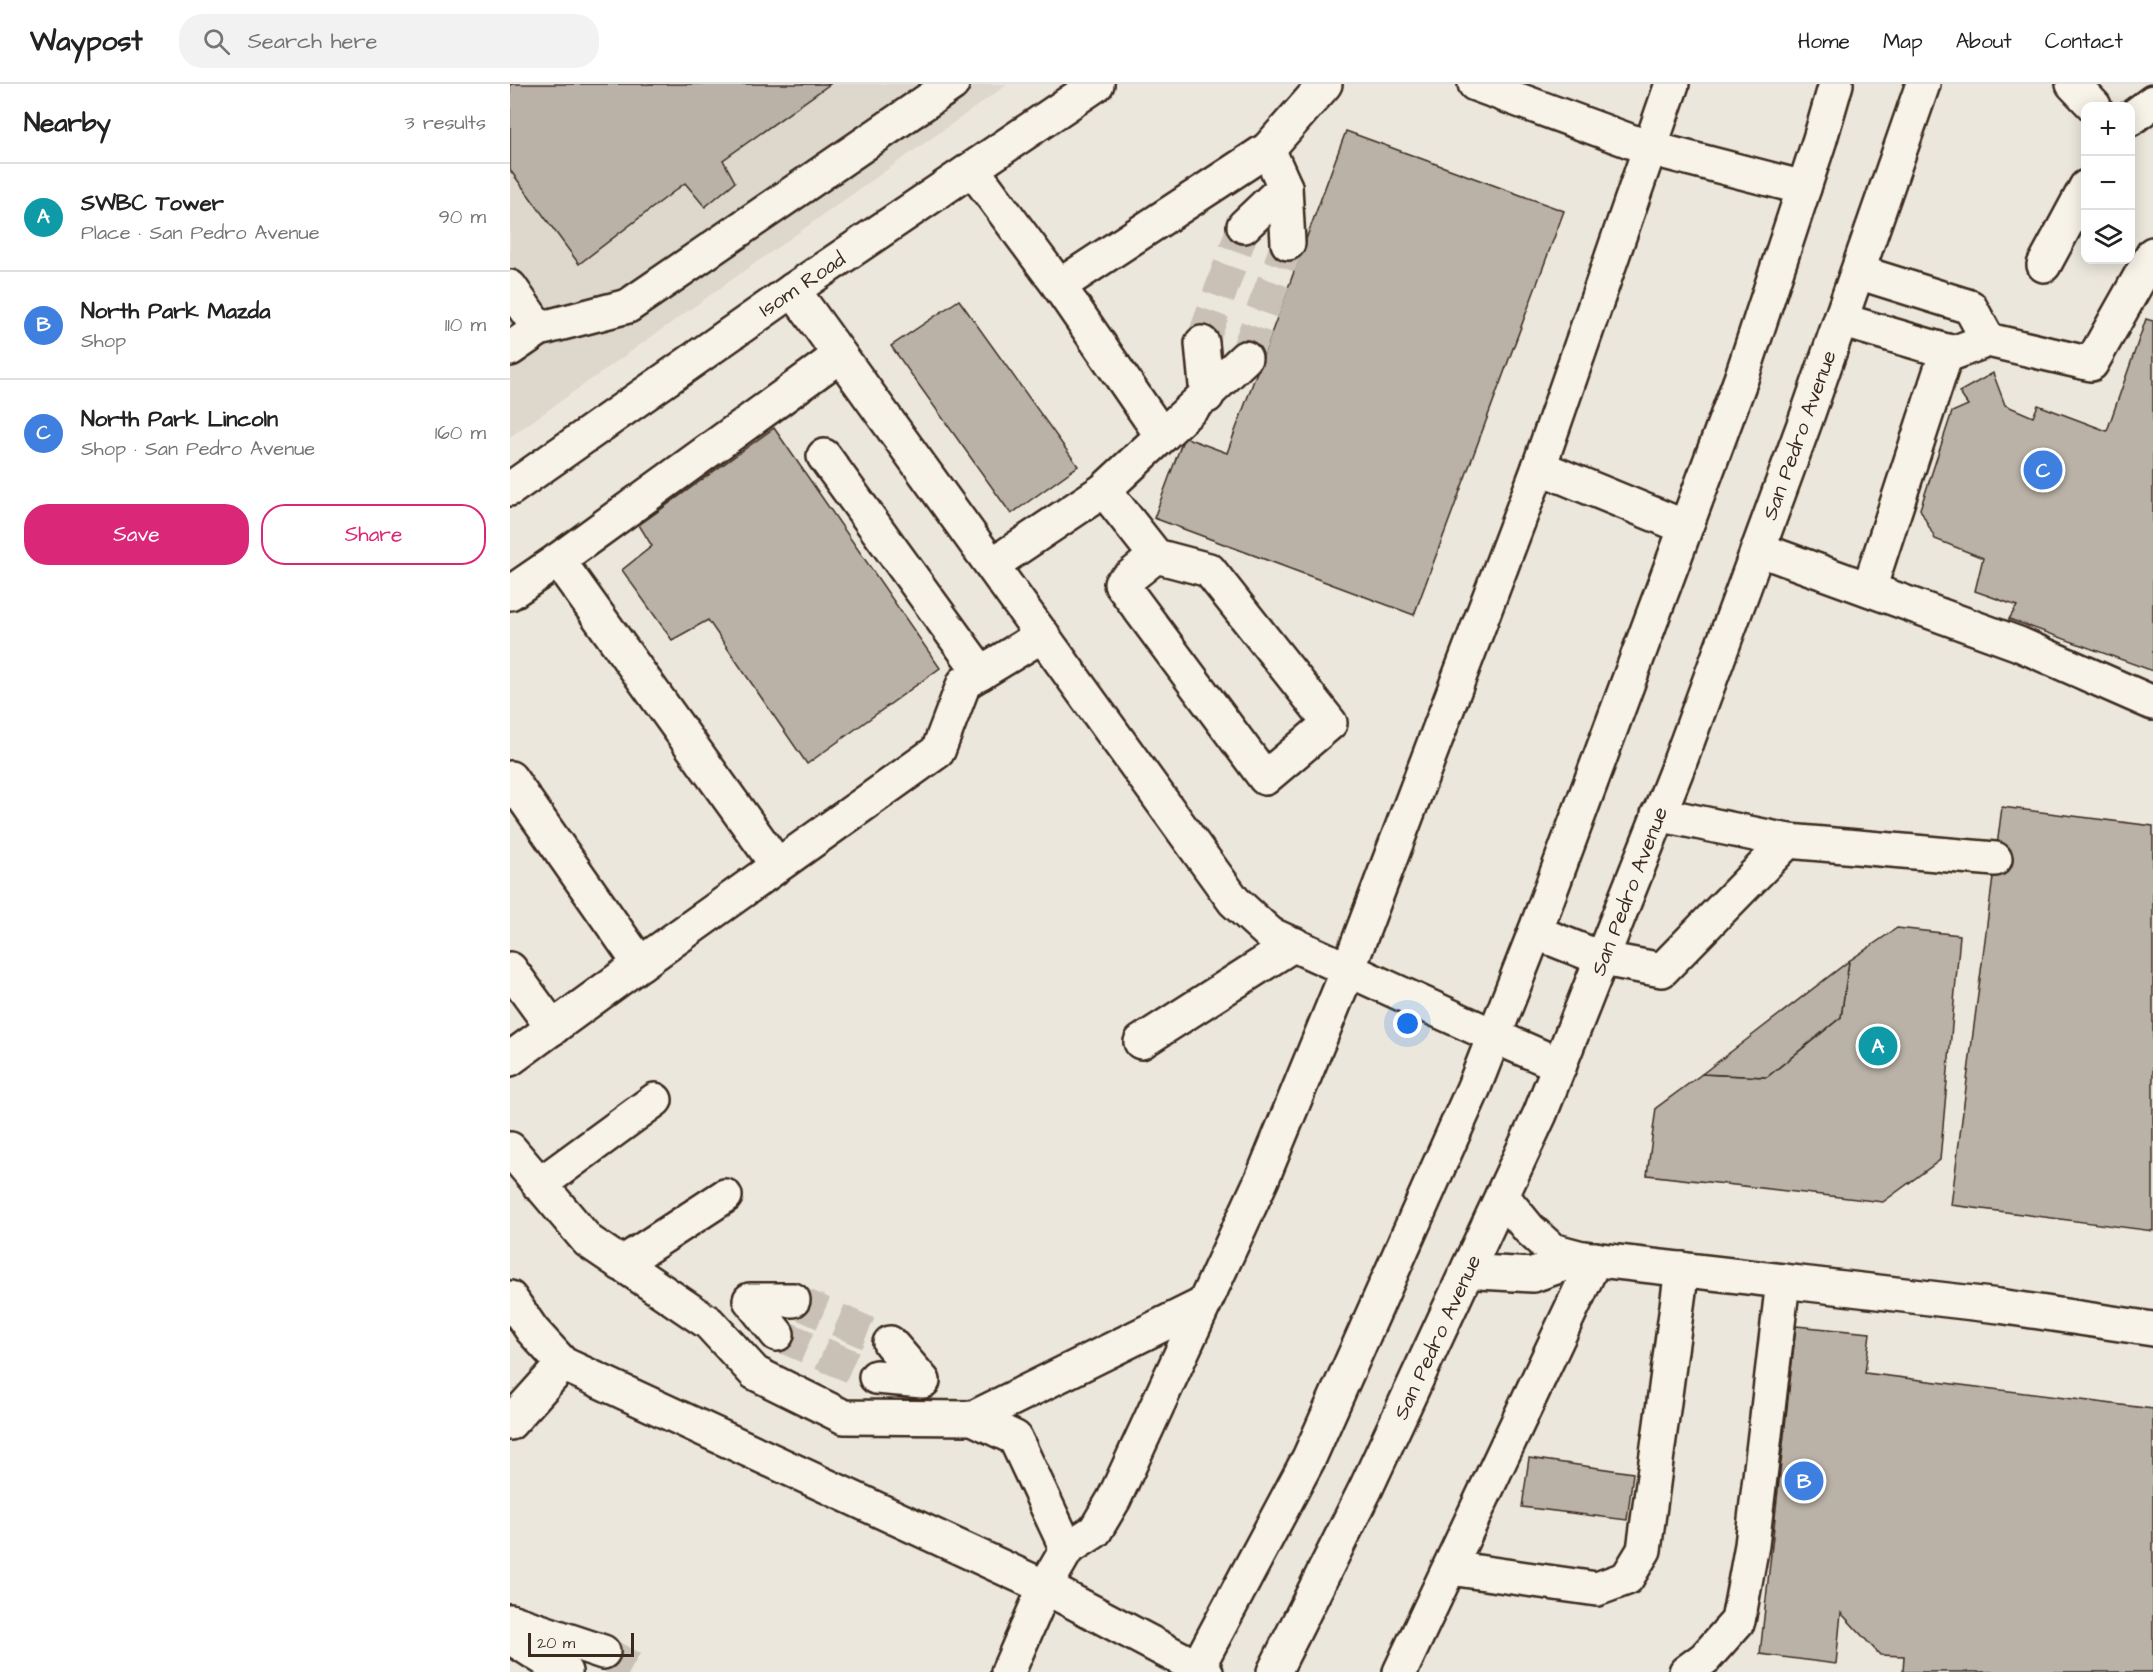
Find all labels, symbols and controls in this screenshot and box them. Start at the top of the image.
search box [179,14,599,68]
text: Waypost [30,22,143,61]
icon: search [200,25,233,58]
text: Search here [248,26,378,57]
text: Home [1798,27,1850,56]
text: Map [1883,27,1923,56]
text: About [1956,27,2012,56]
text: Contact [2045,27,2123,56]
map controls [2081,102,2135,264]
button: + [2081,102,2135,156]
text: Nearby [24,105,111,141]
text: 3 results [404,109,486,137]
button: − [2081,156,2135,210]
text: SWBC Tower [81,188,224,219]
text: A [37,203,50,231]
text: 90 m [438,203,486,231]
button: layers [2081,210,2135,264]
text: Place · San Pedro Avenue [81,219,320,247]
street label: Isom Road [753,245,851,324]
text: North Park Mazda [81,296,270,327]
text: B [36,311,51,339]
text: 110 m [445,311,486,339]
text: Shop [81,327,126,355]
street label: San Pedro Avenue [1755,346,1844,524]
text: North Park Lincoln [81,404,278,435]
text: C [36,419,51,447]
text: 160 m [435,419,486,447]
text: Shop · San Pedro Avenue [81,435,315,463]
pin: C [2024,448,2062,492]
button: Save [24,504,249,565]
button: Share [261,504,486,565]
street label: San Pedro Avenue [1584,803,1675,980]
your location [1393,1009,1422,1038]
pin: A [1858,1024,1898,1068]
street label: San Pedro Avenue [1387,1250,1488,1424]
pin: B [1784,1458,1824,1504]
scale bar [528,1630,634,1658]
text: 20 m [537,1632,575,1654]

